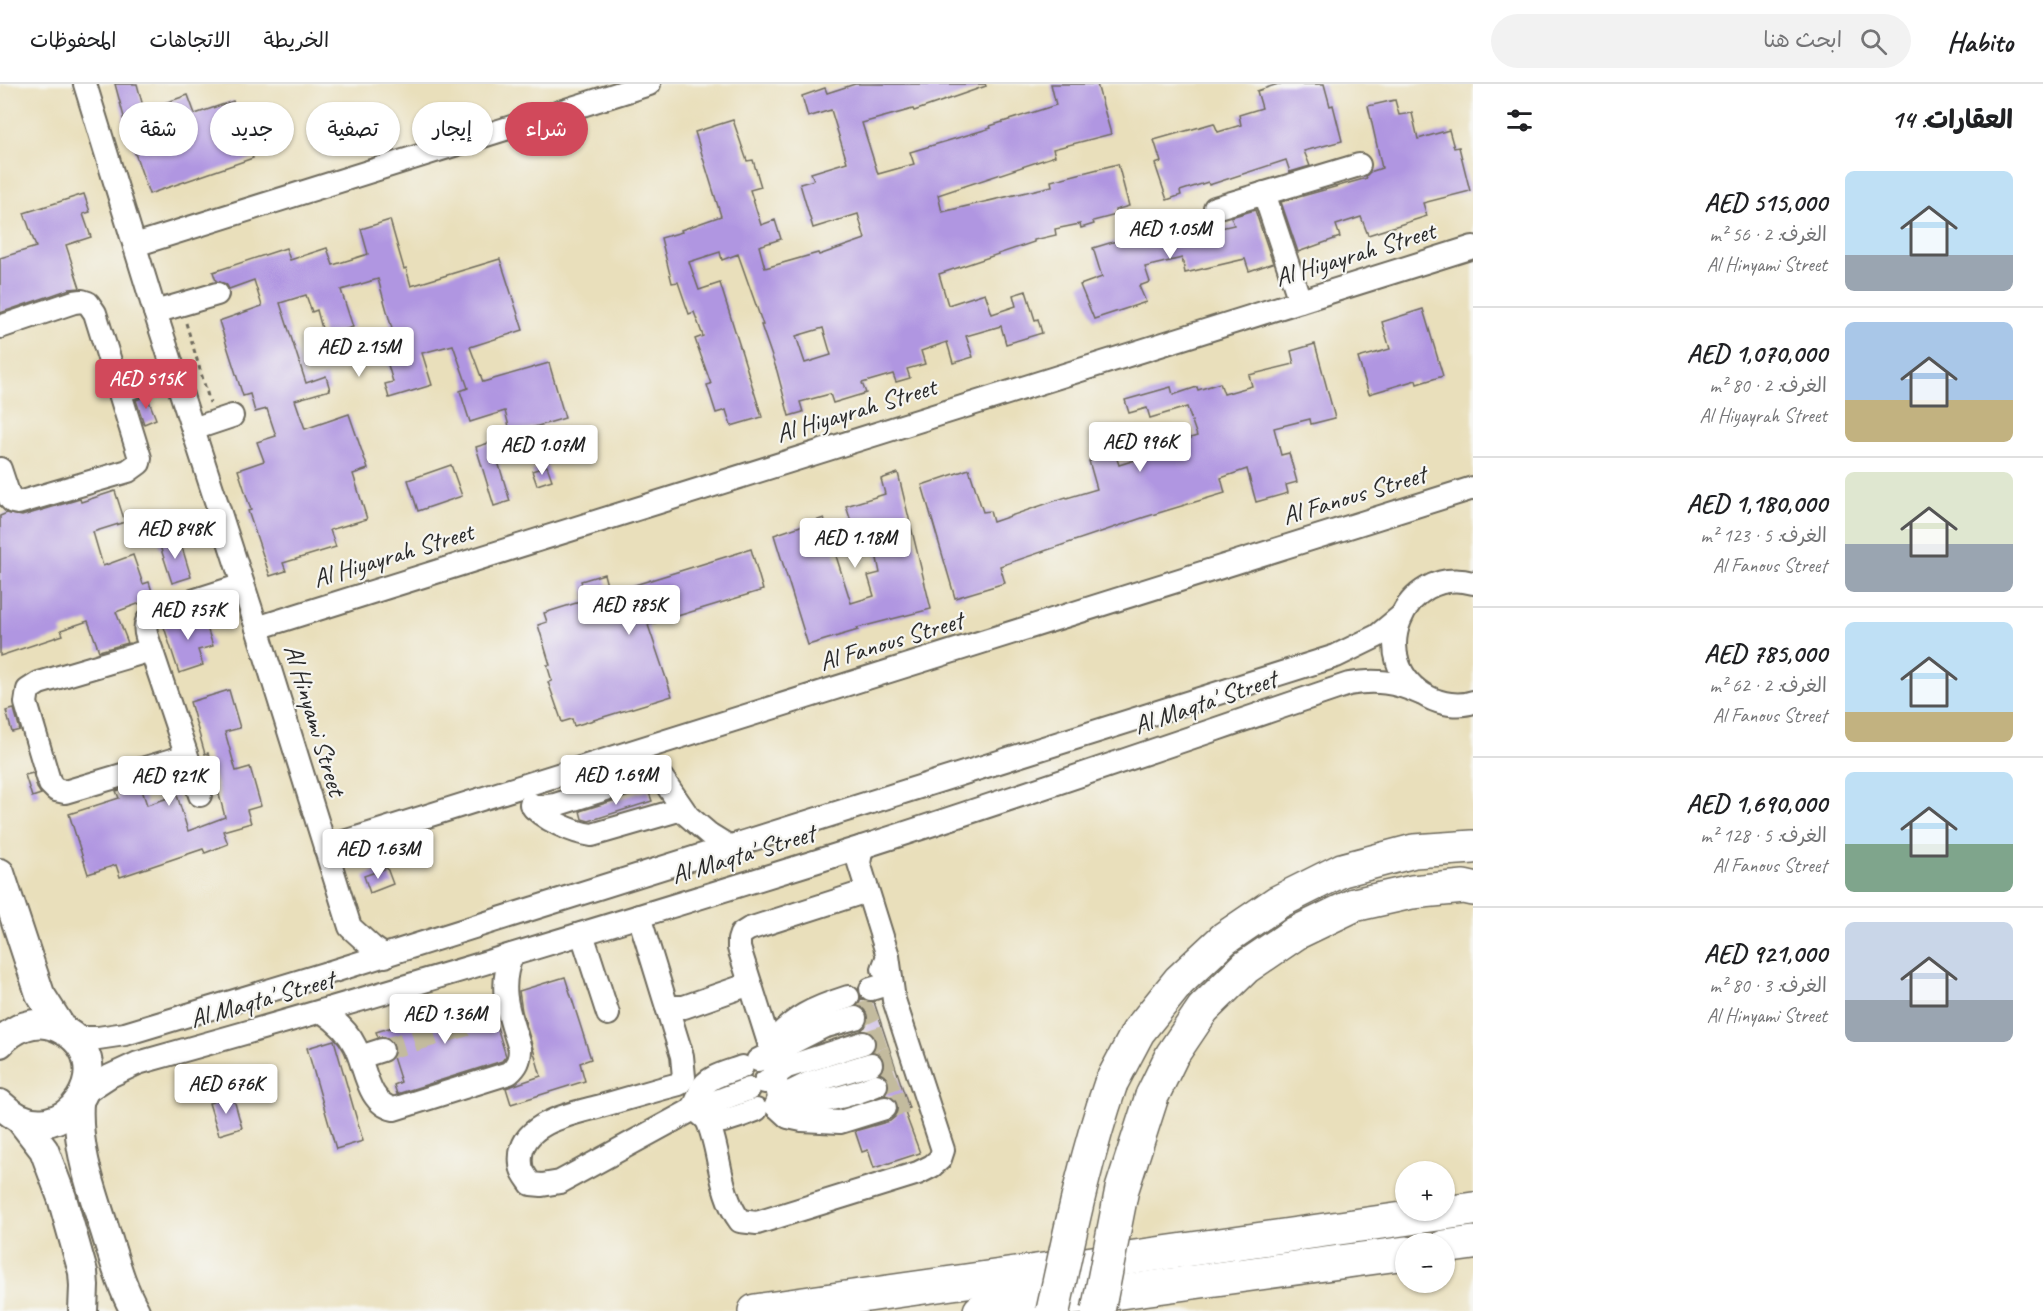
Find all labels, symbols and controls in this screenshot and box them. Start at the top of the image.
search box [1491,14,1911,68]
text: Habito [1947,24,2013,59]
icon: search [1857,25,1890,58]
text: ابحث هنا [1763,26,1842,54]
text: المحفوظات [30,27,116,53]
text: الاتجاهات [149,27,231,53]
text: الخريطة [264,27,329,53]
chip: شقة [119,102,198,156]
chip: جديد [210,102,294,156]
chip: تصفية [306,102,400,156]
chip: إيجار [412,102,493,156]
chip: شراء [505,102,588,156]
text: العقارات: 14 [1891,103,2013,136]
icon: filters [1503,104,1536,137]
text: AED 515,000 [1704,186,1827,219]
icon: home [1893,195,1965,267]
pin: AED 1.05M [1101,209,1239,260]
street label: Al Hiyayrah Street [1271,213,1441,294]
text: AED 1.05M [1129,216,1211,241]
text: الغرف: 2 · 56 m² [1709,222,1827,247]
text: Al Hinyami Street [1707,252,1827,277]
pin: AED 2.15M [290,327,428,378]
text: AED 2.15M [318,334,400,359]
text: AED 1,070,000 [1687,337,1827,370]
icon: home [1893,346,1965,418]
pin: AED 515K [84,359,208,410]
text: AED 515K [109,366,183,391]
street label: Al Hiyayrah Street [772,369,942,450]
text: الغرف: 2 · 80 m² [1709,373,1827,398]
text: Al Hiyayrah Street [1699,403,1827,428]
pin: AED 996K [1078,422,1202,473]
pin: AED 1.07M [473,425,611,476]
text: AED 996K [1103,429,1177,454]
text: AED 1.07M [501,432,583,457]
street label: Al Fanous Street [1278,457,1433,532]
text: AED 1,180,000 [1687,487,1827,520]
icon: home [1893,496,1965,568]
pin: AED 848K [113,509,237,560]
street label: Al Hiyayrah Street [309,514,479,595]
text: AED 848K [138,516,212,541]
pin: AED 1.18M [786,518,924,569]
text: الغرف: 5 · 123 m² [1700,523,1827,548]
text: AED 1.18M [814,525,896,550]
text: Al Fanous Street [1713,553,1827,578]
pin: AED 785K [567,585,691,636]
pin: AED 757K [126,590,250,641]
text: AED 785K [592,592,666,617]
text: AED 757K [151,597,225,622]
street label: Al Fanous Street [815,603,970,678]
text: AED 785,000 [1704,637,1827,670]
street label: Al Hinyami Street [276,640,354,802]
icon: home [1893,646,1965,718]
street label: Al Maqta' Street [1129,661,1284,742]
text: الغرف: 2 · 62 m² [1709,673,1827,698]
text: Al Fanous Street [1713,703,1827,728]
pin: AED 1.69M [547,755,685,806]
pin: AED 921K [107,756,231,807]
text: AED 1.69M [575,762,657,787]
text: AED 921K [132,763,206,788]
text: AED 1,690,000 [1686,787,1827,820]
icon: home [1893,796,1965,868]
street label: Al Maqta' Street [667,816,822,892]
text: الغرف: 5 · 128 m² [1700,823,1827,848]
pin: AED 1.63M [309,829,447,880]
text: AED 1.63M [336,836,420,861]
text: Al Fanous Street [1713,853,1827,878]
text: AED 921,000 [1704,937,1827,970]
icon: home [1893,946,1965,1018]
street label: Al Maqta' Street [186,962,341,1035]
text: الغرف: 3 · 80 m² [1709,973,1827,998]
pin: AED 1.36M [376,994,514,1045]
text: AED 1.36M [403,1001,487,1026]
text: Al Hinyami Street [1707,1003,1827,1028]
pin: AED 676K [164,1064,288,1115]
text: AED 676K [188,1071,264,1096]
map controls [1395,1161,1455,1293]
button: + [1395,1161,1455,1221]
button: − [1395,1233,1455,1293]

